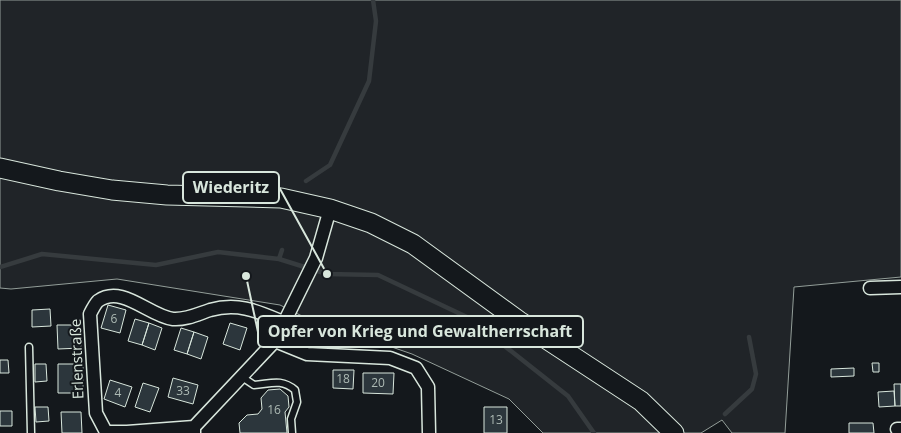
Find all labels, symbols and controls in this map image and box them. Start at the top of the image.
callout: Wiederitz [183,172,279,203]
text: Wiederitz [193,176,269,198]
house number: 6 [111,310,118,327]
callout: Opfer von Krieg und Gewaltherrschaft [258,316,583,347]
street label: Erlenstraße [65,318,87,400]
text: Opfer von Krieg und Gewaltherrschaft [268,320,572,342]
house number: 18 [336,370,350,387]
house number: 20 [371,374,385,391]
house number: 33 [176,382,190,399]
house number: 4 [115,384,122,401]
house number: 16 [267,401,281,418]
house number: 13 [489,411,503,428]

